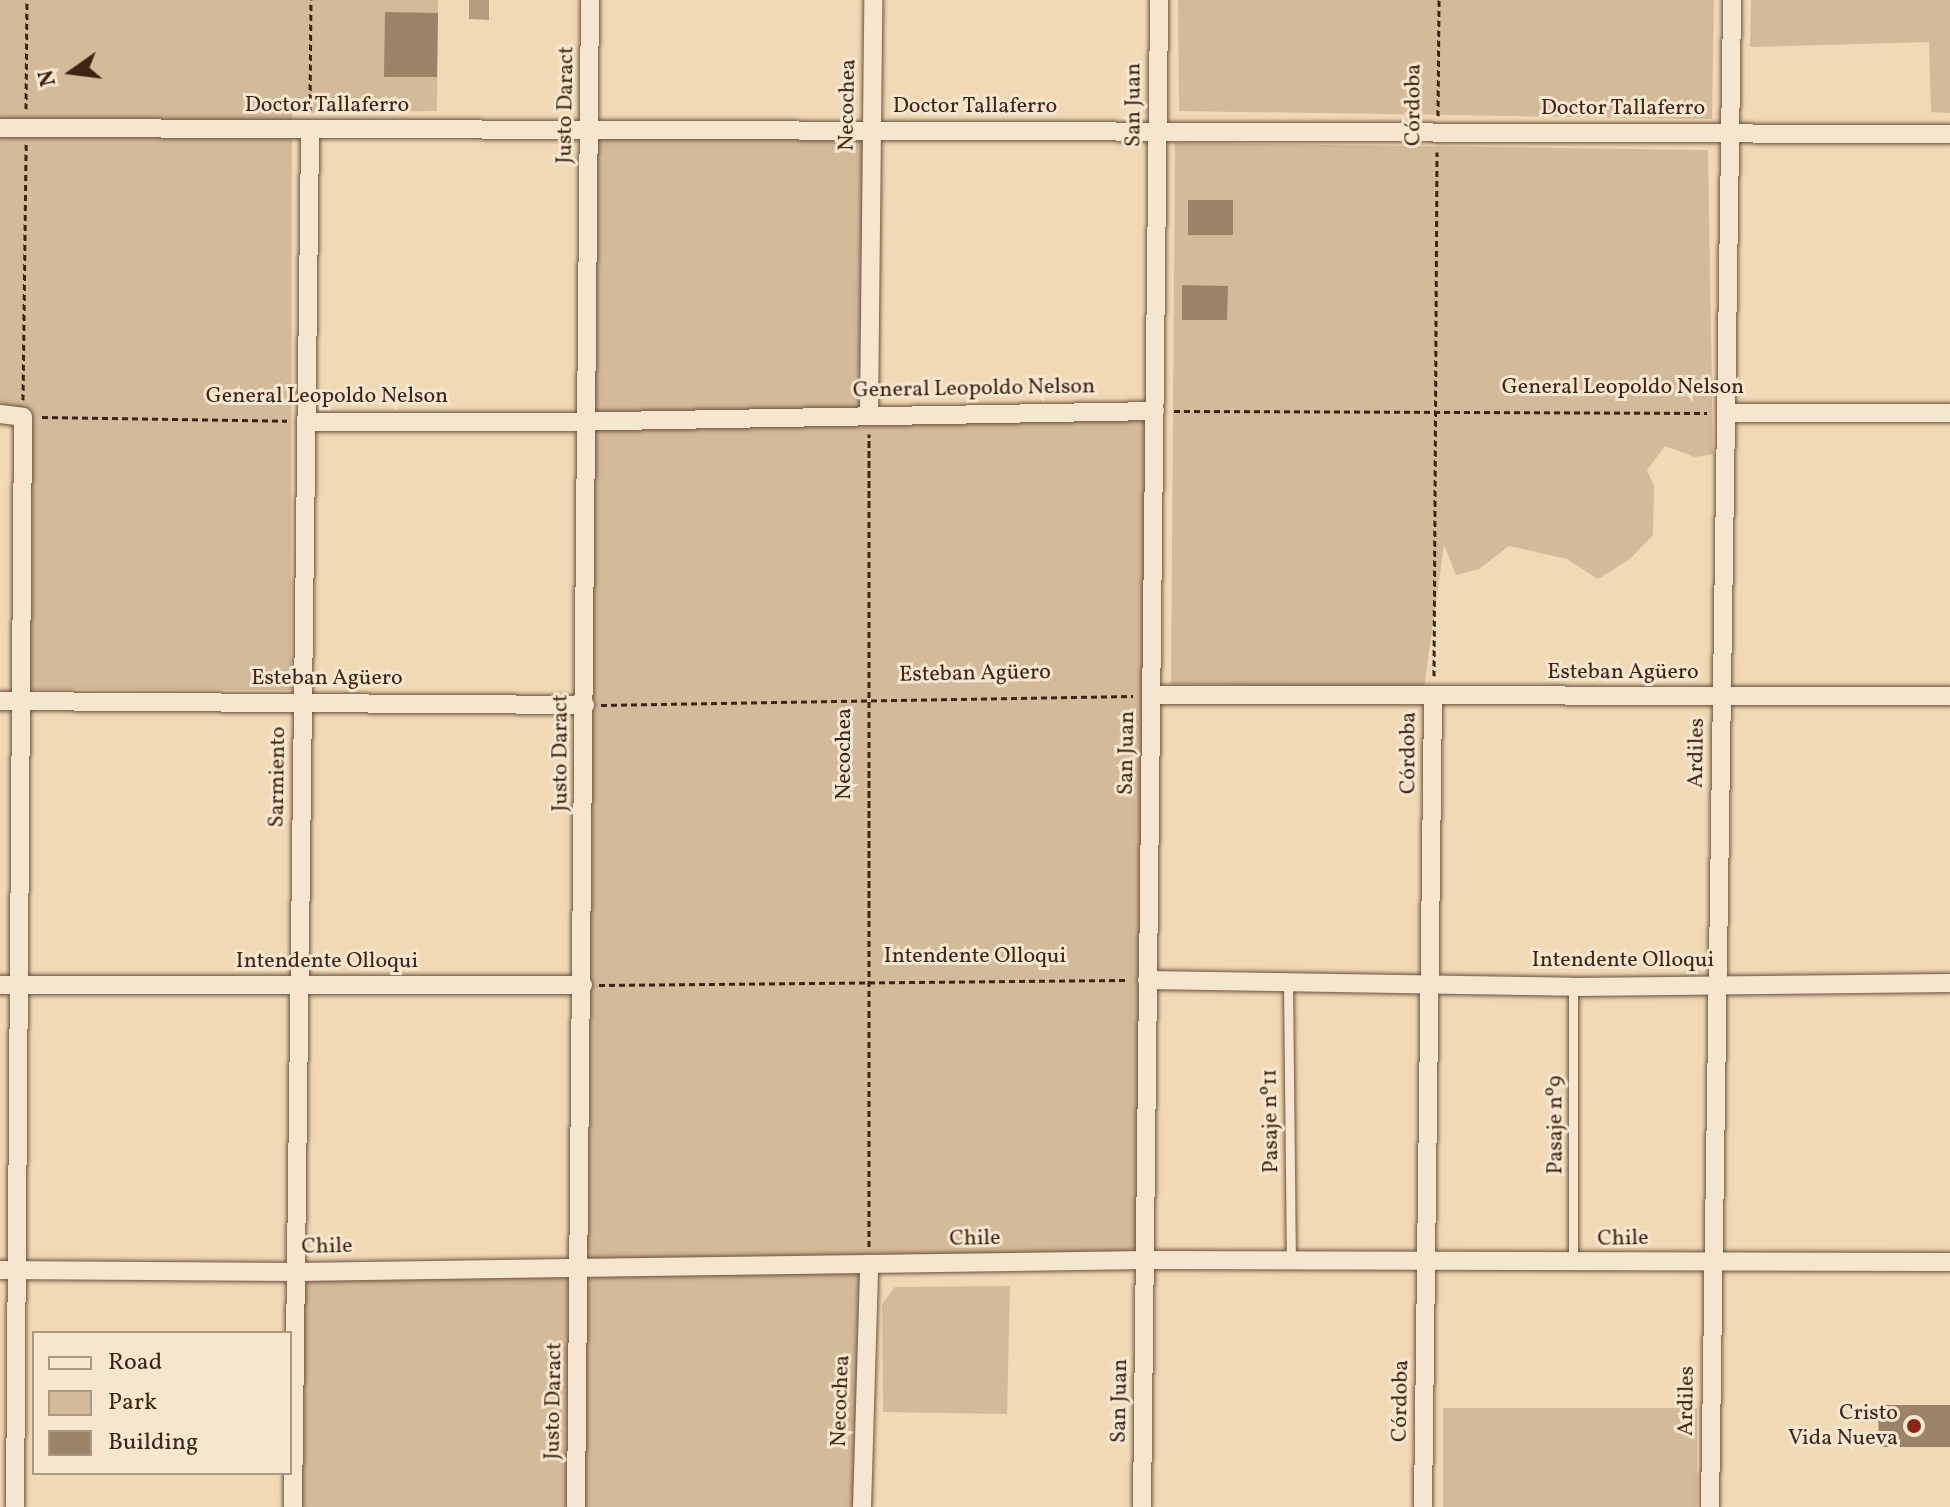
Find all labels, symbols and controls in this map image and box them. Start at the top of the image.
north arrow [32,32,112,112]
street label: Justo Daract [552,46,580,164]
street label: Necochea [834,59,862,151]
street label: San Juan [1121,63,1147,147]
street label: Córdoba [1401,64,1427,146]
text: N [31,66,65,89]
street label: Doctor Tallaferro [244,93,410,119]
street label: Doctor Tallaferro [892,94,1058,120]
street label: Doctor Tallaferro [1540,96,1706,122]
street label: General Leopoldo Nelson [853,374,1095,404]
street label: General Leopoldo Nelson [1502,375,1744,401]
street label: General Leopoldo Nelson [206,384,448,410]
street label: Esteban Agüero [899,659,1051,689]
street label: Esteban Agüero [1547,660,1699,686]
street label: Esteban Agüero [251,666,403,692]
street label: Justo Daract [548,694,574,812]
street label: Necochea [832,708,858,800]
street label: San Juan [1113,711,1141,795]
street label: Córdoba [1396,712,1422,794]
street label: Ardiles [1683,718,1711,788]
street label: Sarmiento [264,726,292,828]
street label: Intendente Olloqui [884,944,1066,970]
street label: Intendente Olloqui [1532,948,1714,974]
street label: Intendente Olloqui [236,949,418,975]
street label: Pasaje nº11 [1257,1068,1285,1174]
street label: Pasaje nº9 [1543,1076,1569,1174]
street label: Chile [949,1225,1001,1253]
street label: Chile [1597,1225,1649,1253]
street label: Chile [301,1233,353,1261]
legend [32,1331,292,1475]
street label: Justo Daract [540,1342,568,1460]
text: Road [108,1346,162,1380]
street label: Necochea [826,1355,856,1447]
street label: San Juan [1106,1359,1134,1443]
street label: Córdoba [1387,1360,1415,1442]
street label: Ardiles [1673,1366,1701,1436]
text: Park [108,1386,157,1420]
place label: Cristo Vida Nueva [1788,1400,1898,1452]
marker: Cristo Vida Nueva [1905,1417,1923,1435]
text: Building [108,1426,198,1460]

